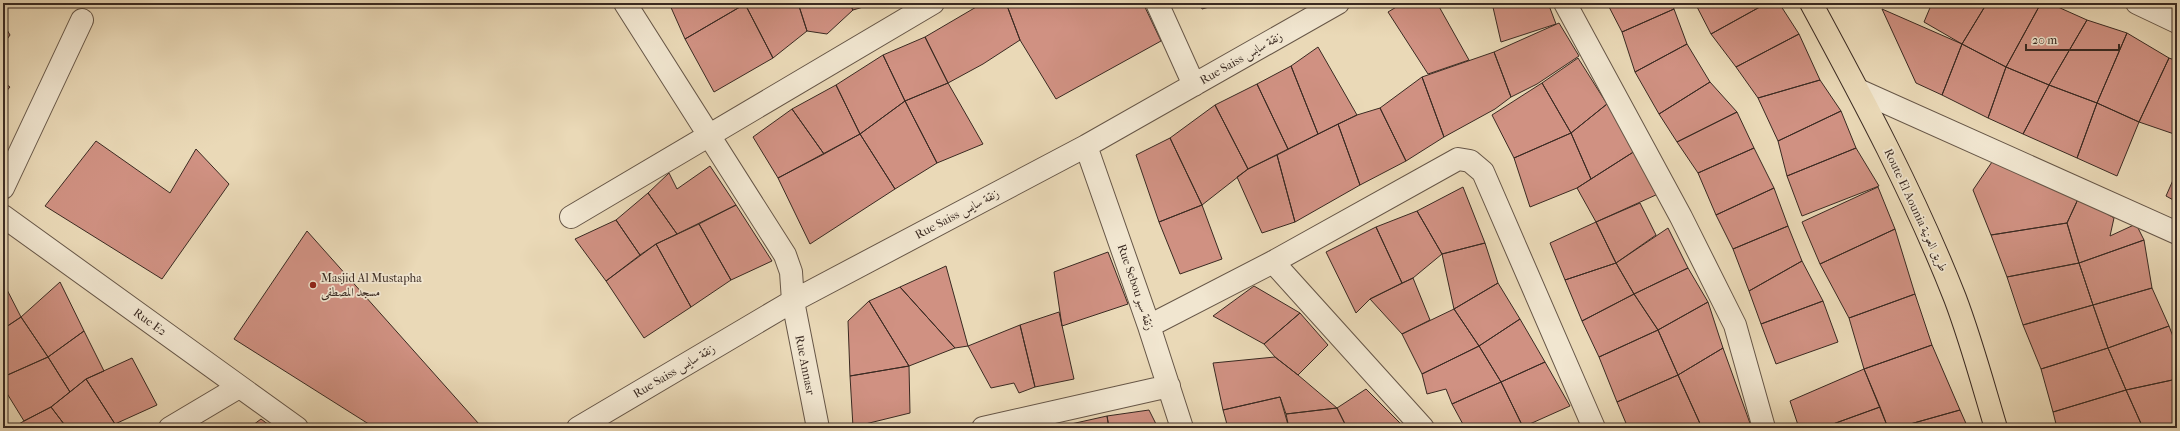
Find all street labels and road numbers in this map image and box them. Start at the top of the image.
street label: Rue Saiss زنقة سايس [1197,29,1286,89]
street label: Route El Aounia طريق العونية [1880,146,1951,274]
street label: Rue Saiss زنقة سايس [913,186,1002,244]
street label: Rue Sebou زنقة سبو [1114,242,1157,332]
street label: Rue E2 [131,305,169,339]
street label: Rue Annasr [792,334,818,397]
street label: Rue Saiss زنقة سايس [631,341,719,403]

